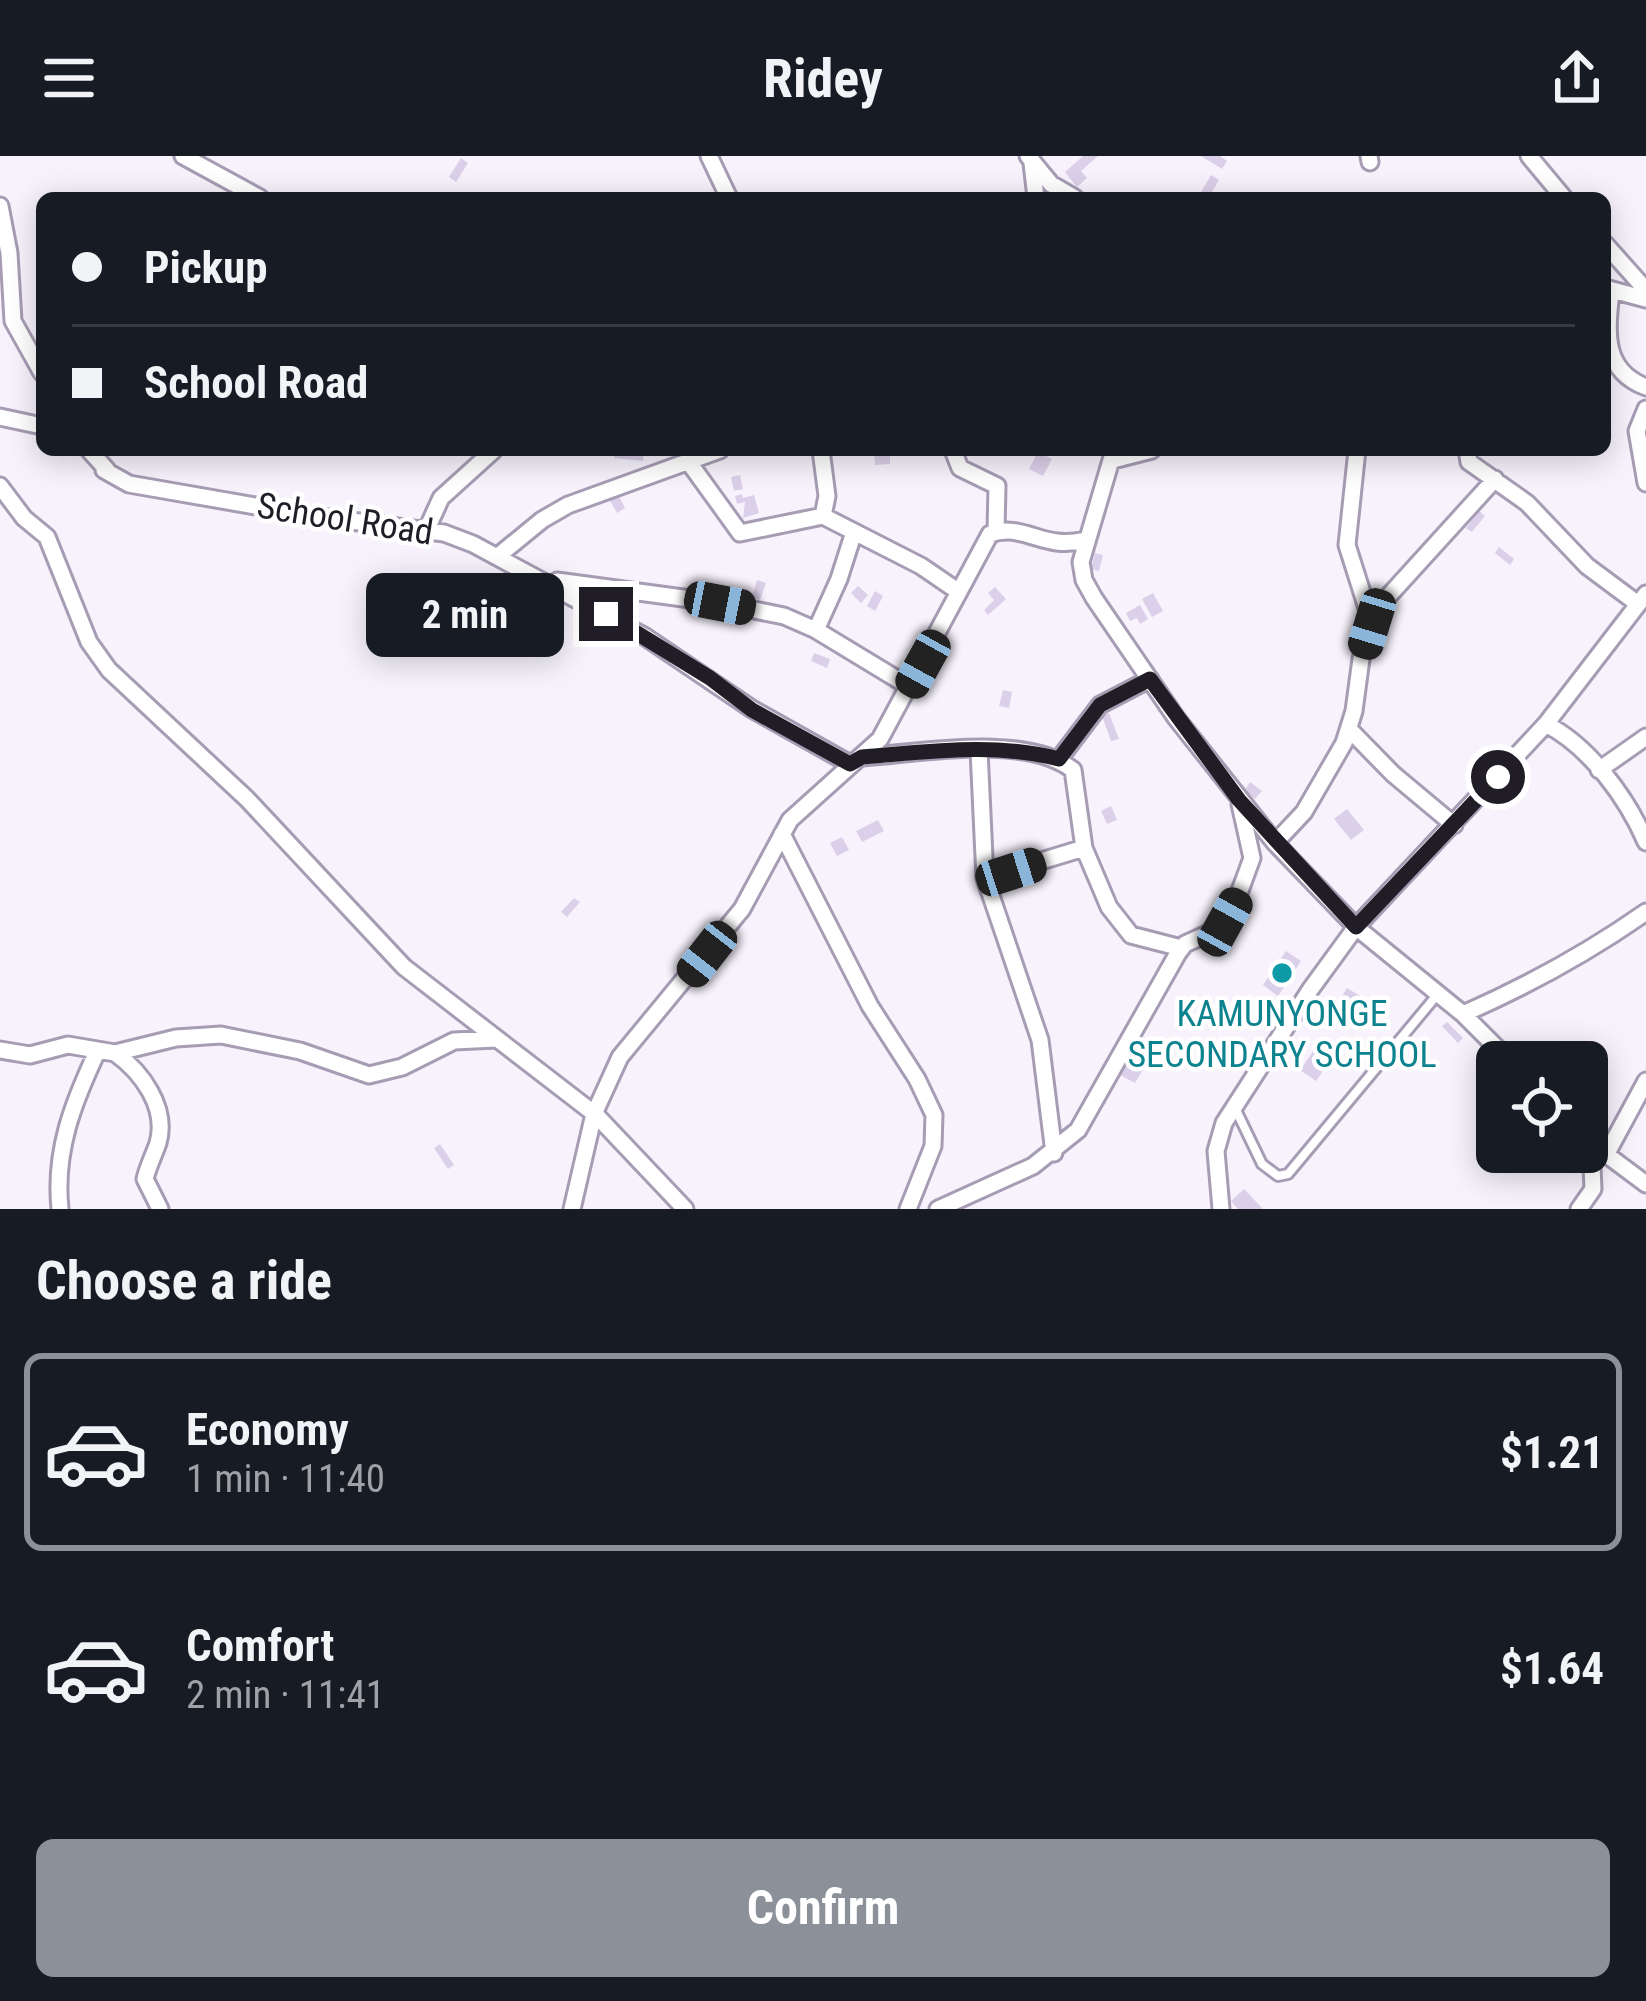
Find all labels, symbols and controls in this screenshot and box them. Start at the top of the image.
icon: menu [36,45,102,111]
icon: share [1544,45,1610,111]
text: Ridey [763,47,883,110]
text: Pickup [144,241,268,294]
text: School Road [144,356,368,409]
street label: School Road [254,484,436,554]
callout: 2 min [366,572,564,656]
car [681,578,759,628]
car [1344,584,1400,664]
route end [579,587,633,641]
text: 2 min [422,592,508,638]
car [890,624,956,704]
route start [1471,750,1525,804]
car [971,844,1051,900]
car [1192,882,1258,962]
car [671,915,743,993]
marker: KAMUNYONGE SECONDARY SCHOOL [1269,960,1295,986]
place label: KAMUNYONGE SECONDARY SCHOOL [1127,993,1437,1076]
map controls [1476,1041,1608,1173]
button: locate [1476,1041,1608,1173]
text: Choose a ride [36,1249,332,1312]
icon: car [42,1398,150,1506]
text: Economy [186,1403,349,1456]
text: $1.21 [1500,1426,1604,1479]
text: 1 min · 11:40 [186,1456,385,1502]
icon: car [42,1614,150,1722]
text: Comfort [186,1619,334,1672]
text: $1.64 [1500,1642,1604,1695]
text: 2 min · 11:41 [186,1672,385,1718]
button: Confirm [36,1839,1610,1977]

